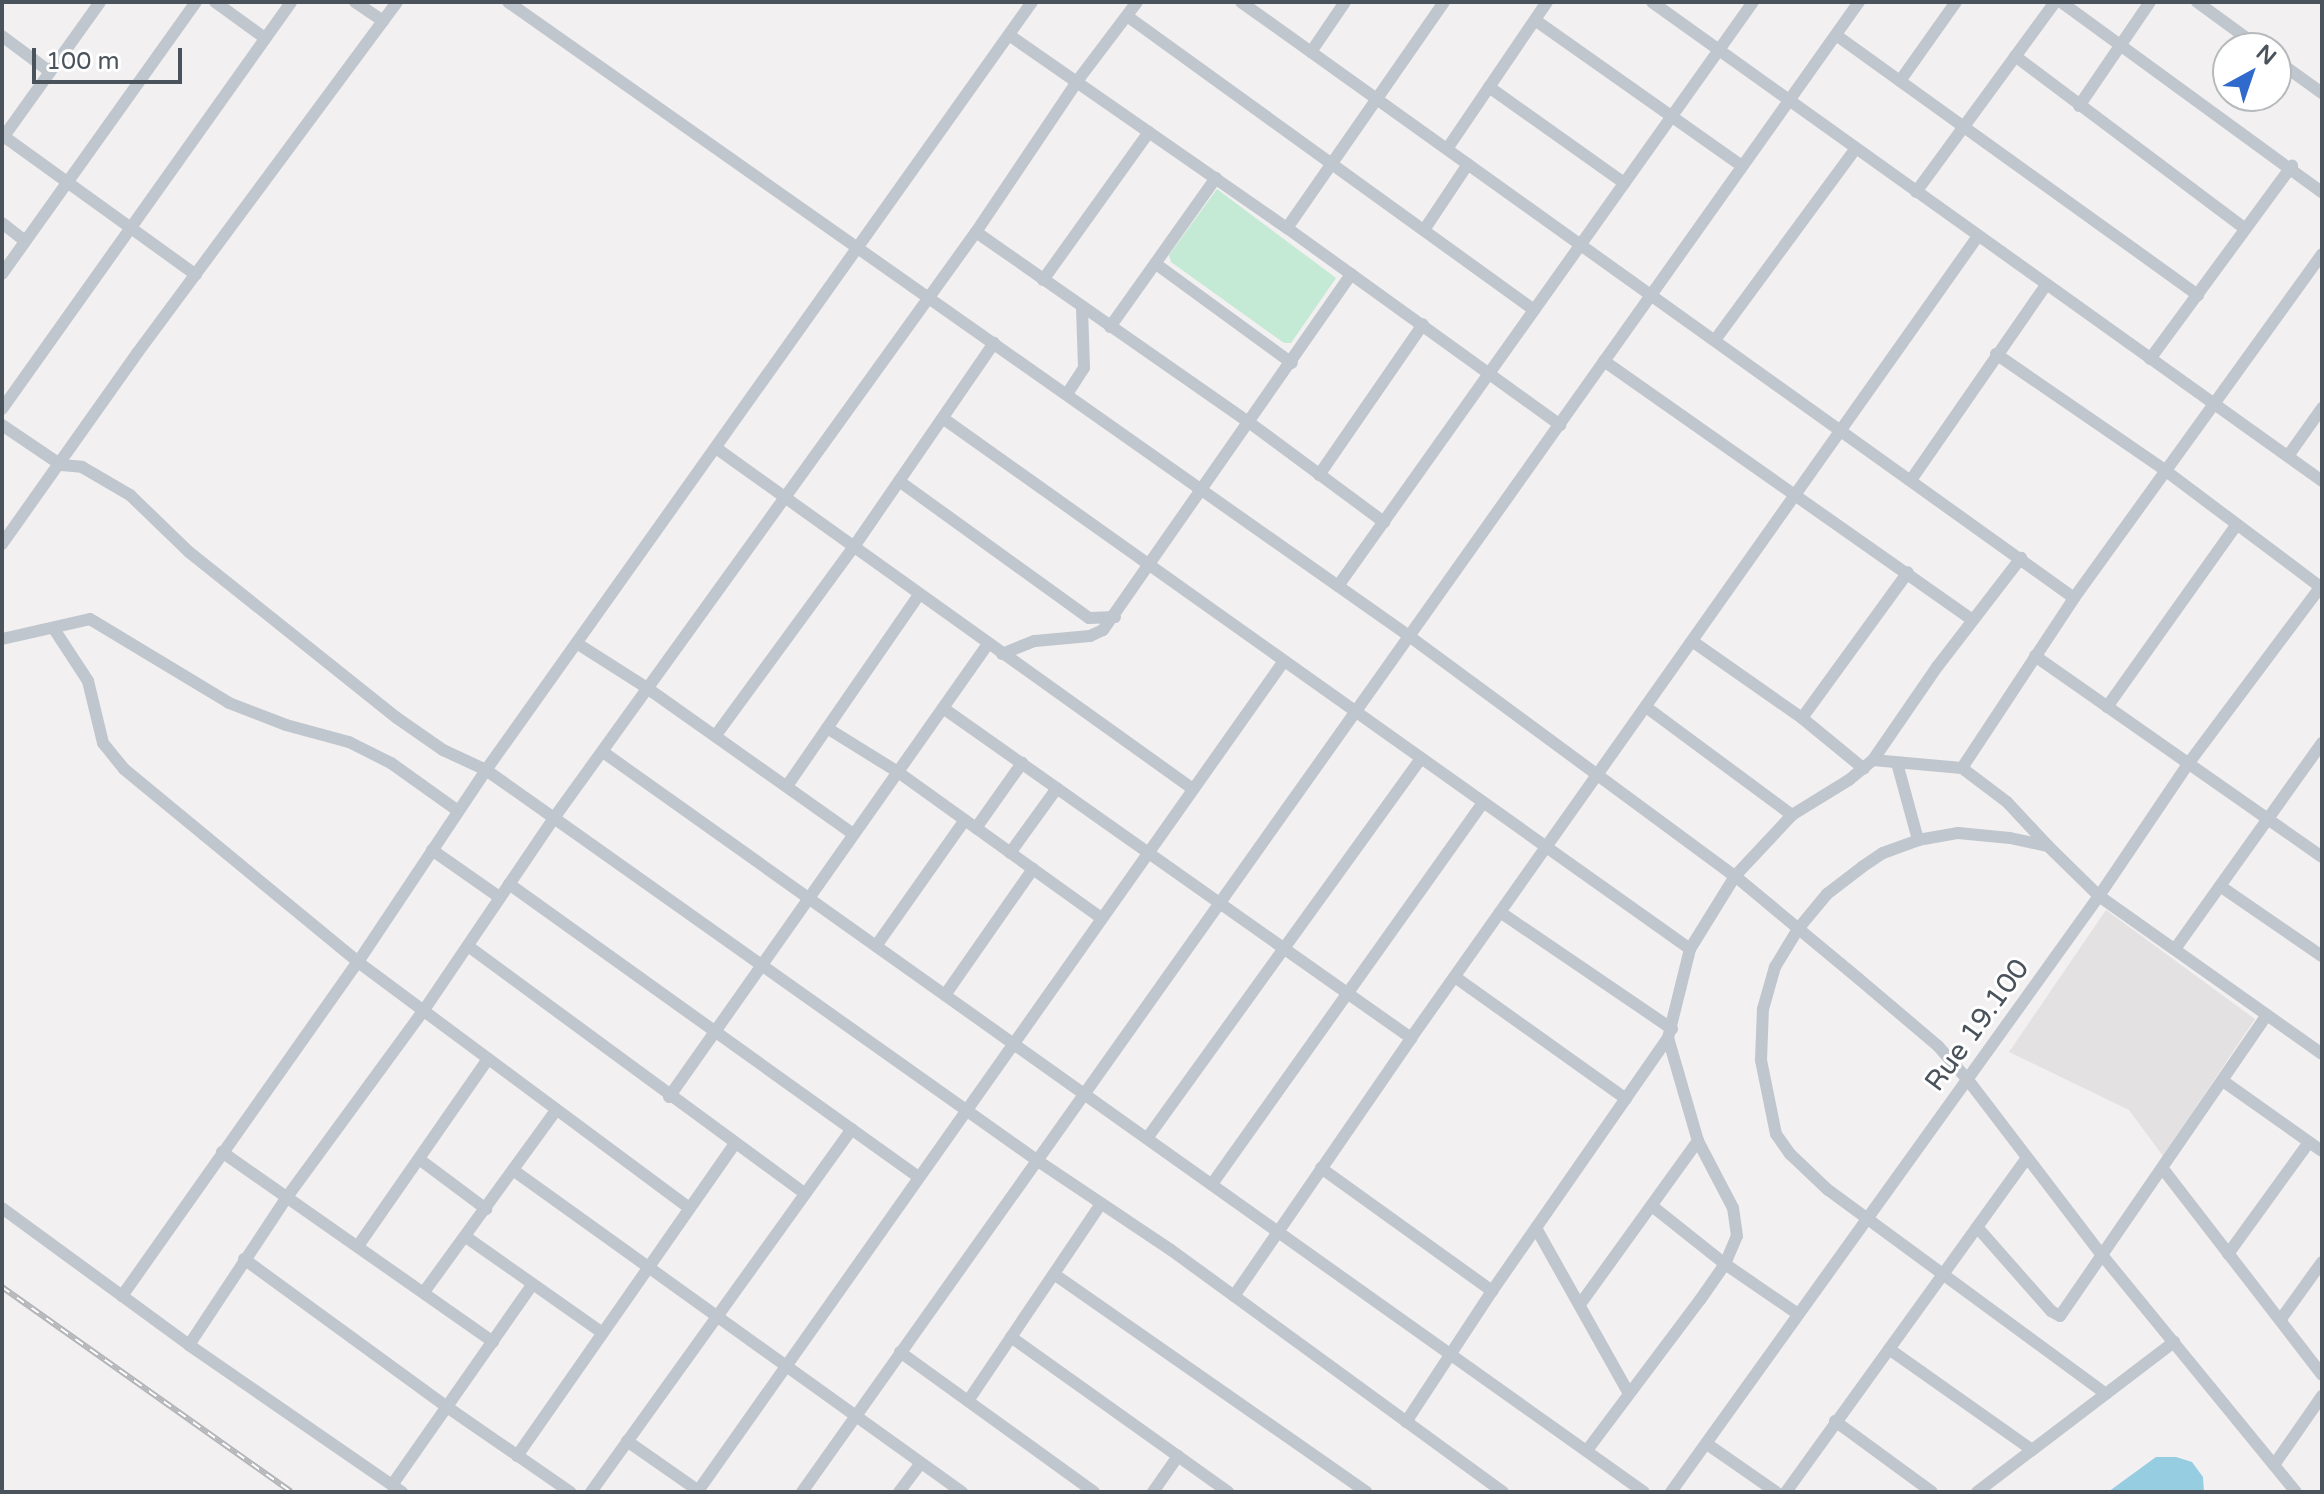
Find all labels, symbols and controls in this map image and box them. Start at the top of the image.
scale bar [36,32,186,82]
north arrow [2212,32,2292,112]
text: N [2251,40,2281,71]
text: 100 m [46,47,120,76]
street label: Rue 19.100 [1918,952,2036,1098]

